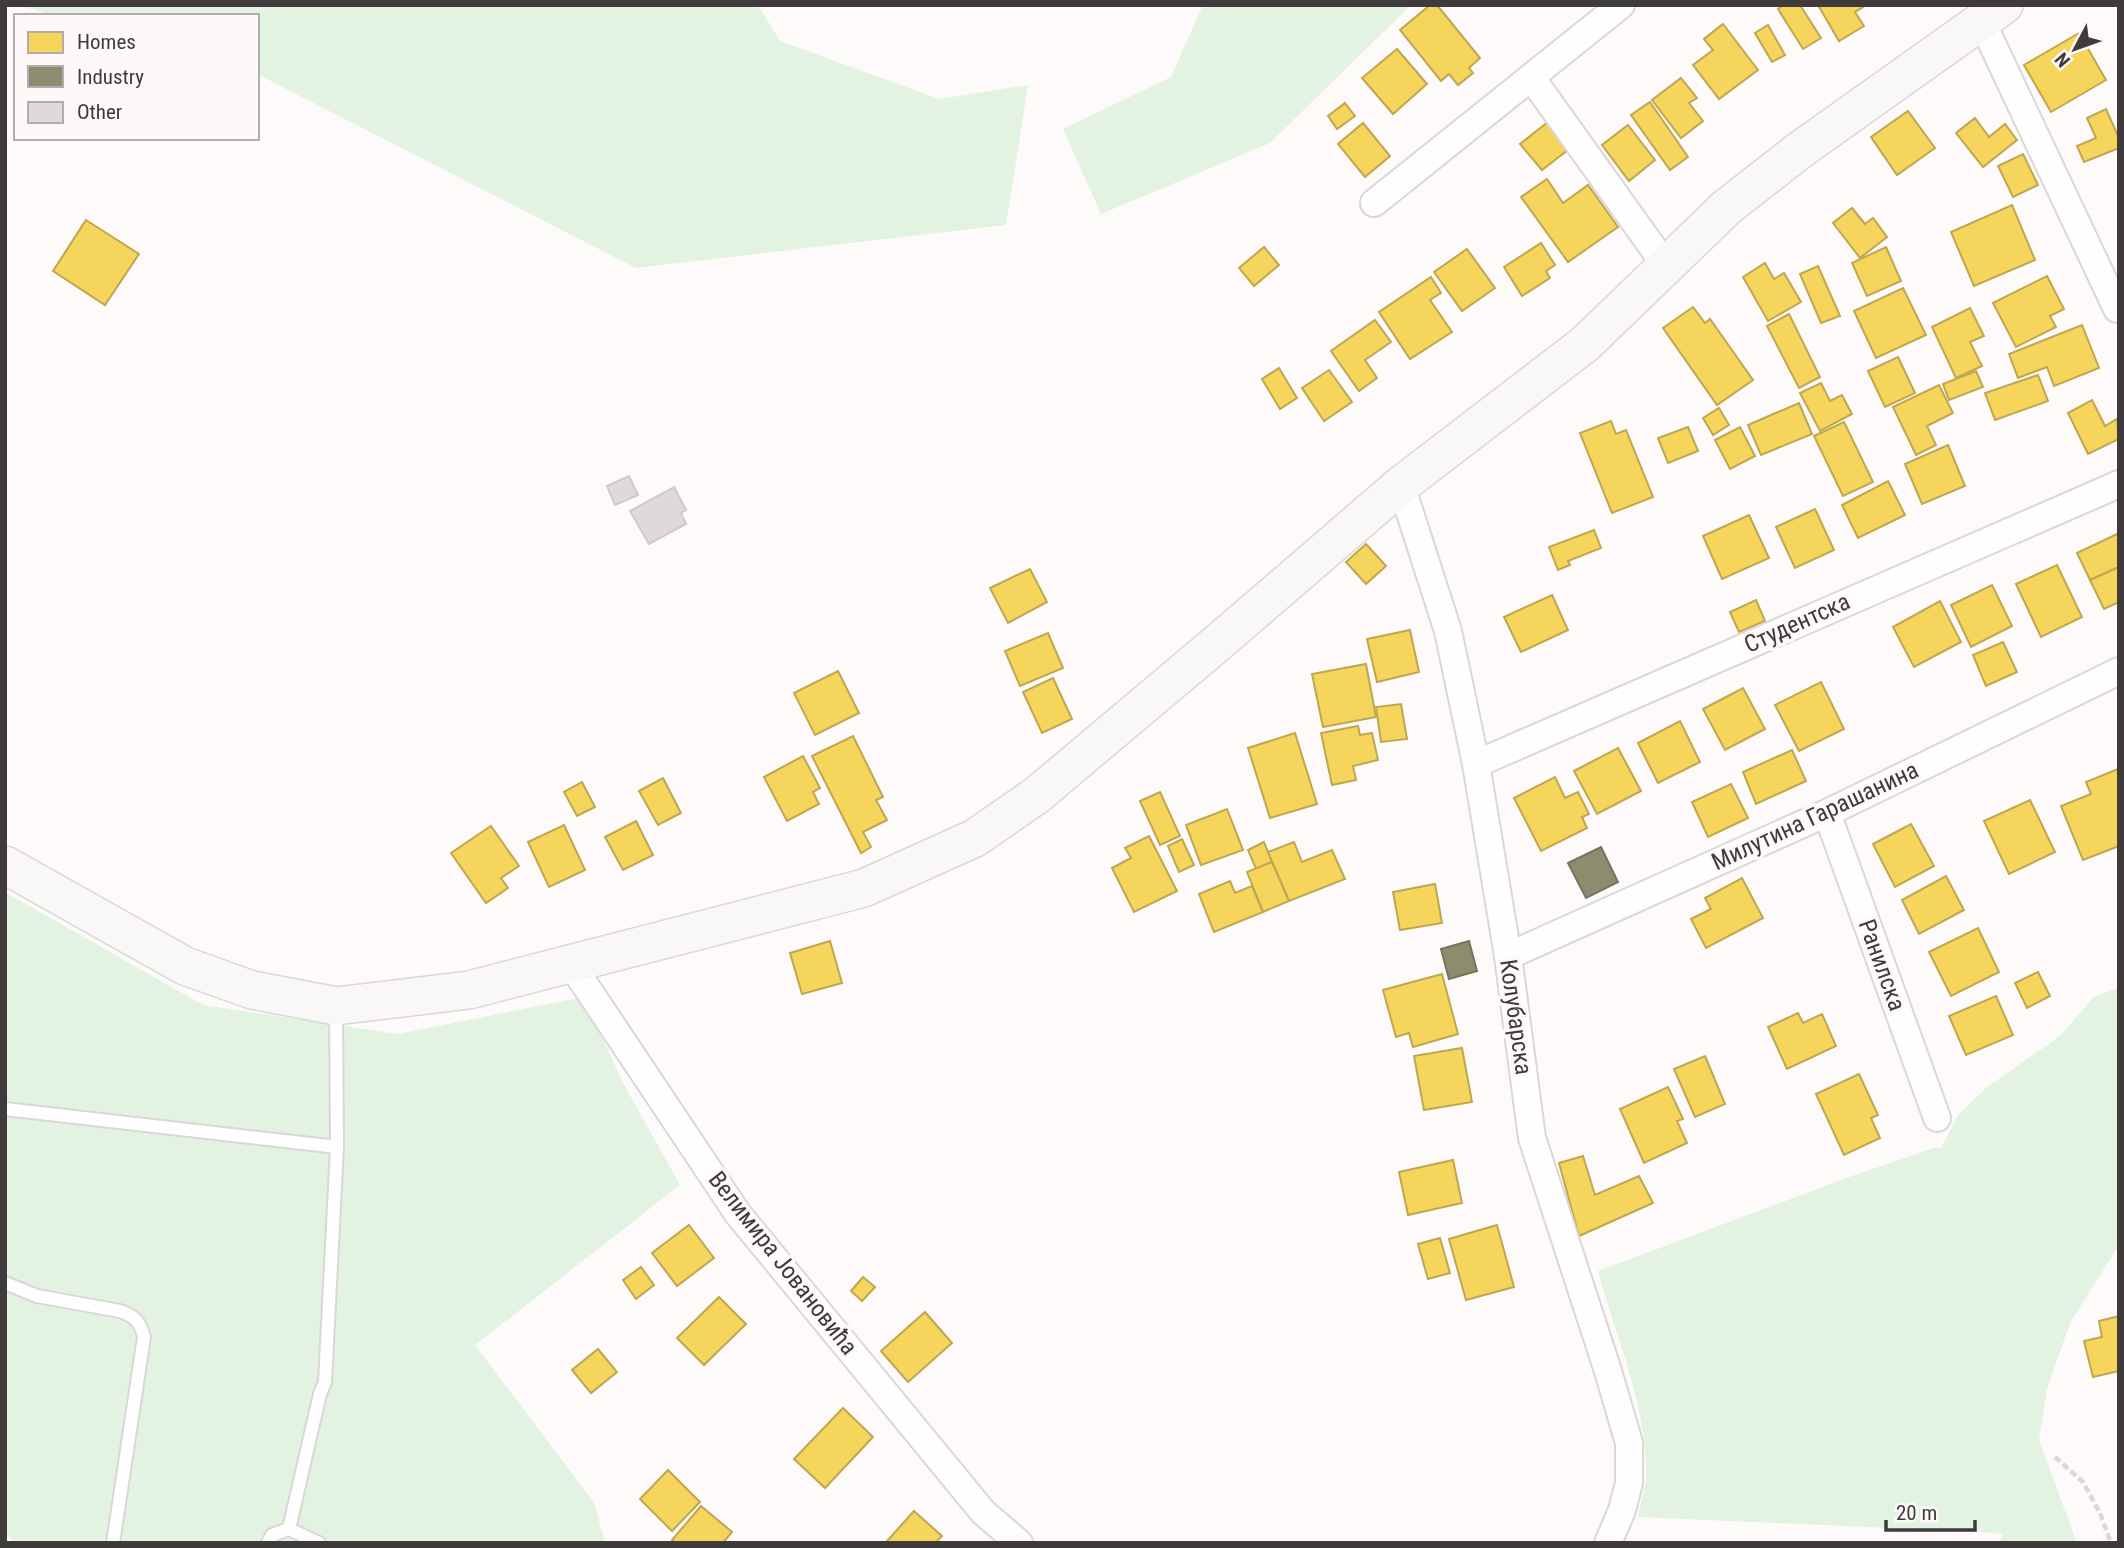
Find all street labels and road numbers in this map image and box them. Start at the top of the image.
street label: Студентска [1740,587,1854,659]
street label: Милутина Гарашанина [1707,756,1923,876]
street label: Ранилска [1853,915,1911,1015]
street label: Колубарска [1494,957,1538,1077]
street label: Велимира Јовановића [703,1166,863,1360]

